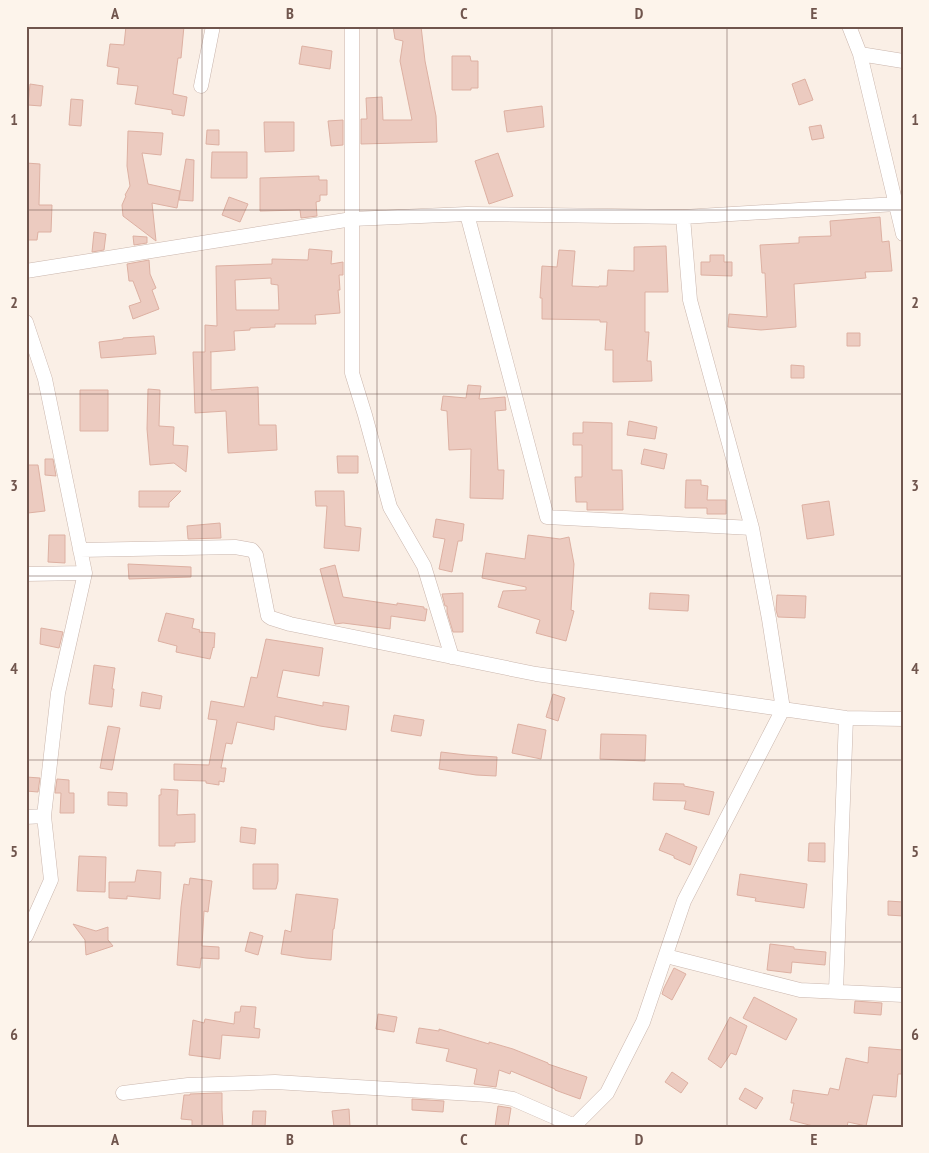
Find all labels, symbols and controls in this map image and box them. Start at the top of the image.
text: A [110,3,120,23]
text: B [286,3,294,23]
text: C [460,3,468,23]
text: D [635,3,644,23]
text: E [811,3,818,23]
text: 1 [10,109,18,129]
text: 1 [911,109,919,129]
text: 2 [10,292,18,312]
text: 2 [911,292,919,312]
text: 3 [10,475,18,495]
text: 3 [911,475,919,495]
text: 4 [10,658,18,678]
text: 4 [911,658,919,678]
text: 5 [10,841,18,861]
text: 5 [911,841,919,861]
text: 6 [10,1024,18,1044]
text: 6 [911,1024,919,1044]
text: A [110,1129,120,1149]
text: B [286,1129,294,1149]
text: C [460,1129,468,1149]
text: D [635,1129,644,1149]
text: E [811,1129,818,1149]

